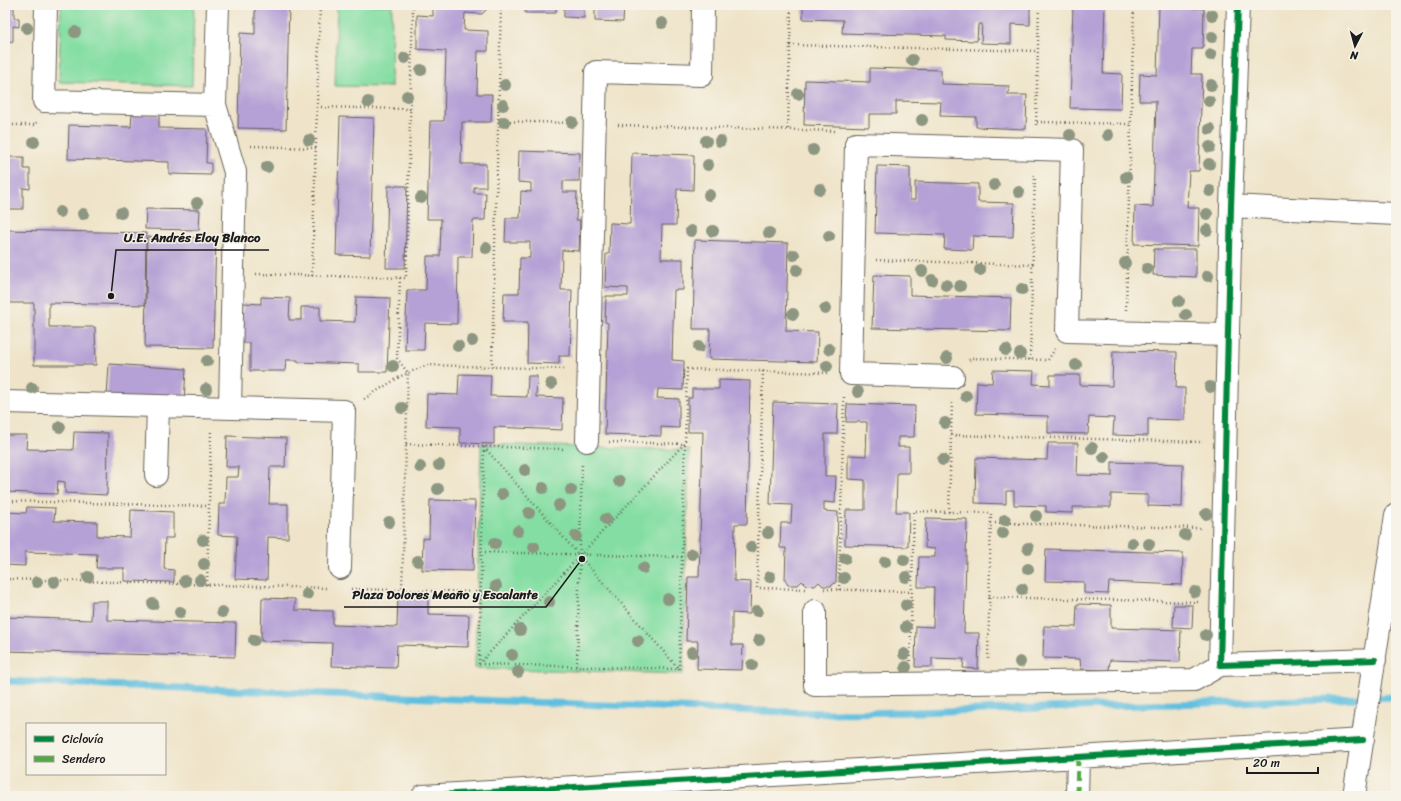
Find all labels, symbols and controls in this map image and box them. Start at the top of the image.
north arrow [1335,26,1375,66]
text: N [1349,46,1360,65]
callout: U.E. Andrés Eloy Blanco [116,225,269,250]
text: U.E. Andrés Eloy Blanco [124,226,261,249]
callout: Plaza Dolores Meaño y Escalante [344,582,546,607]
text: Plaza Dolores Meaño y Escalante [352,583,539,606]
legend [26,723,166,775]
text: Ciclovía [62,728,103,750]
text: Sendero [62,748,106,770]
scale bar [1247,749,1318,775]
text: 20 m [1253,752,1280,774]

